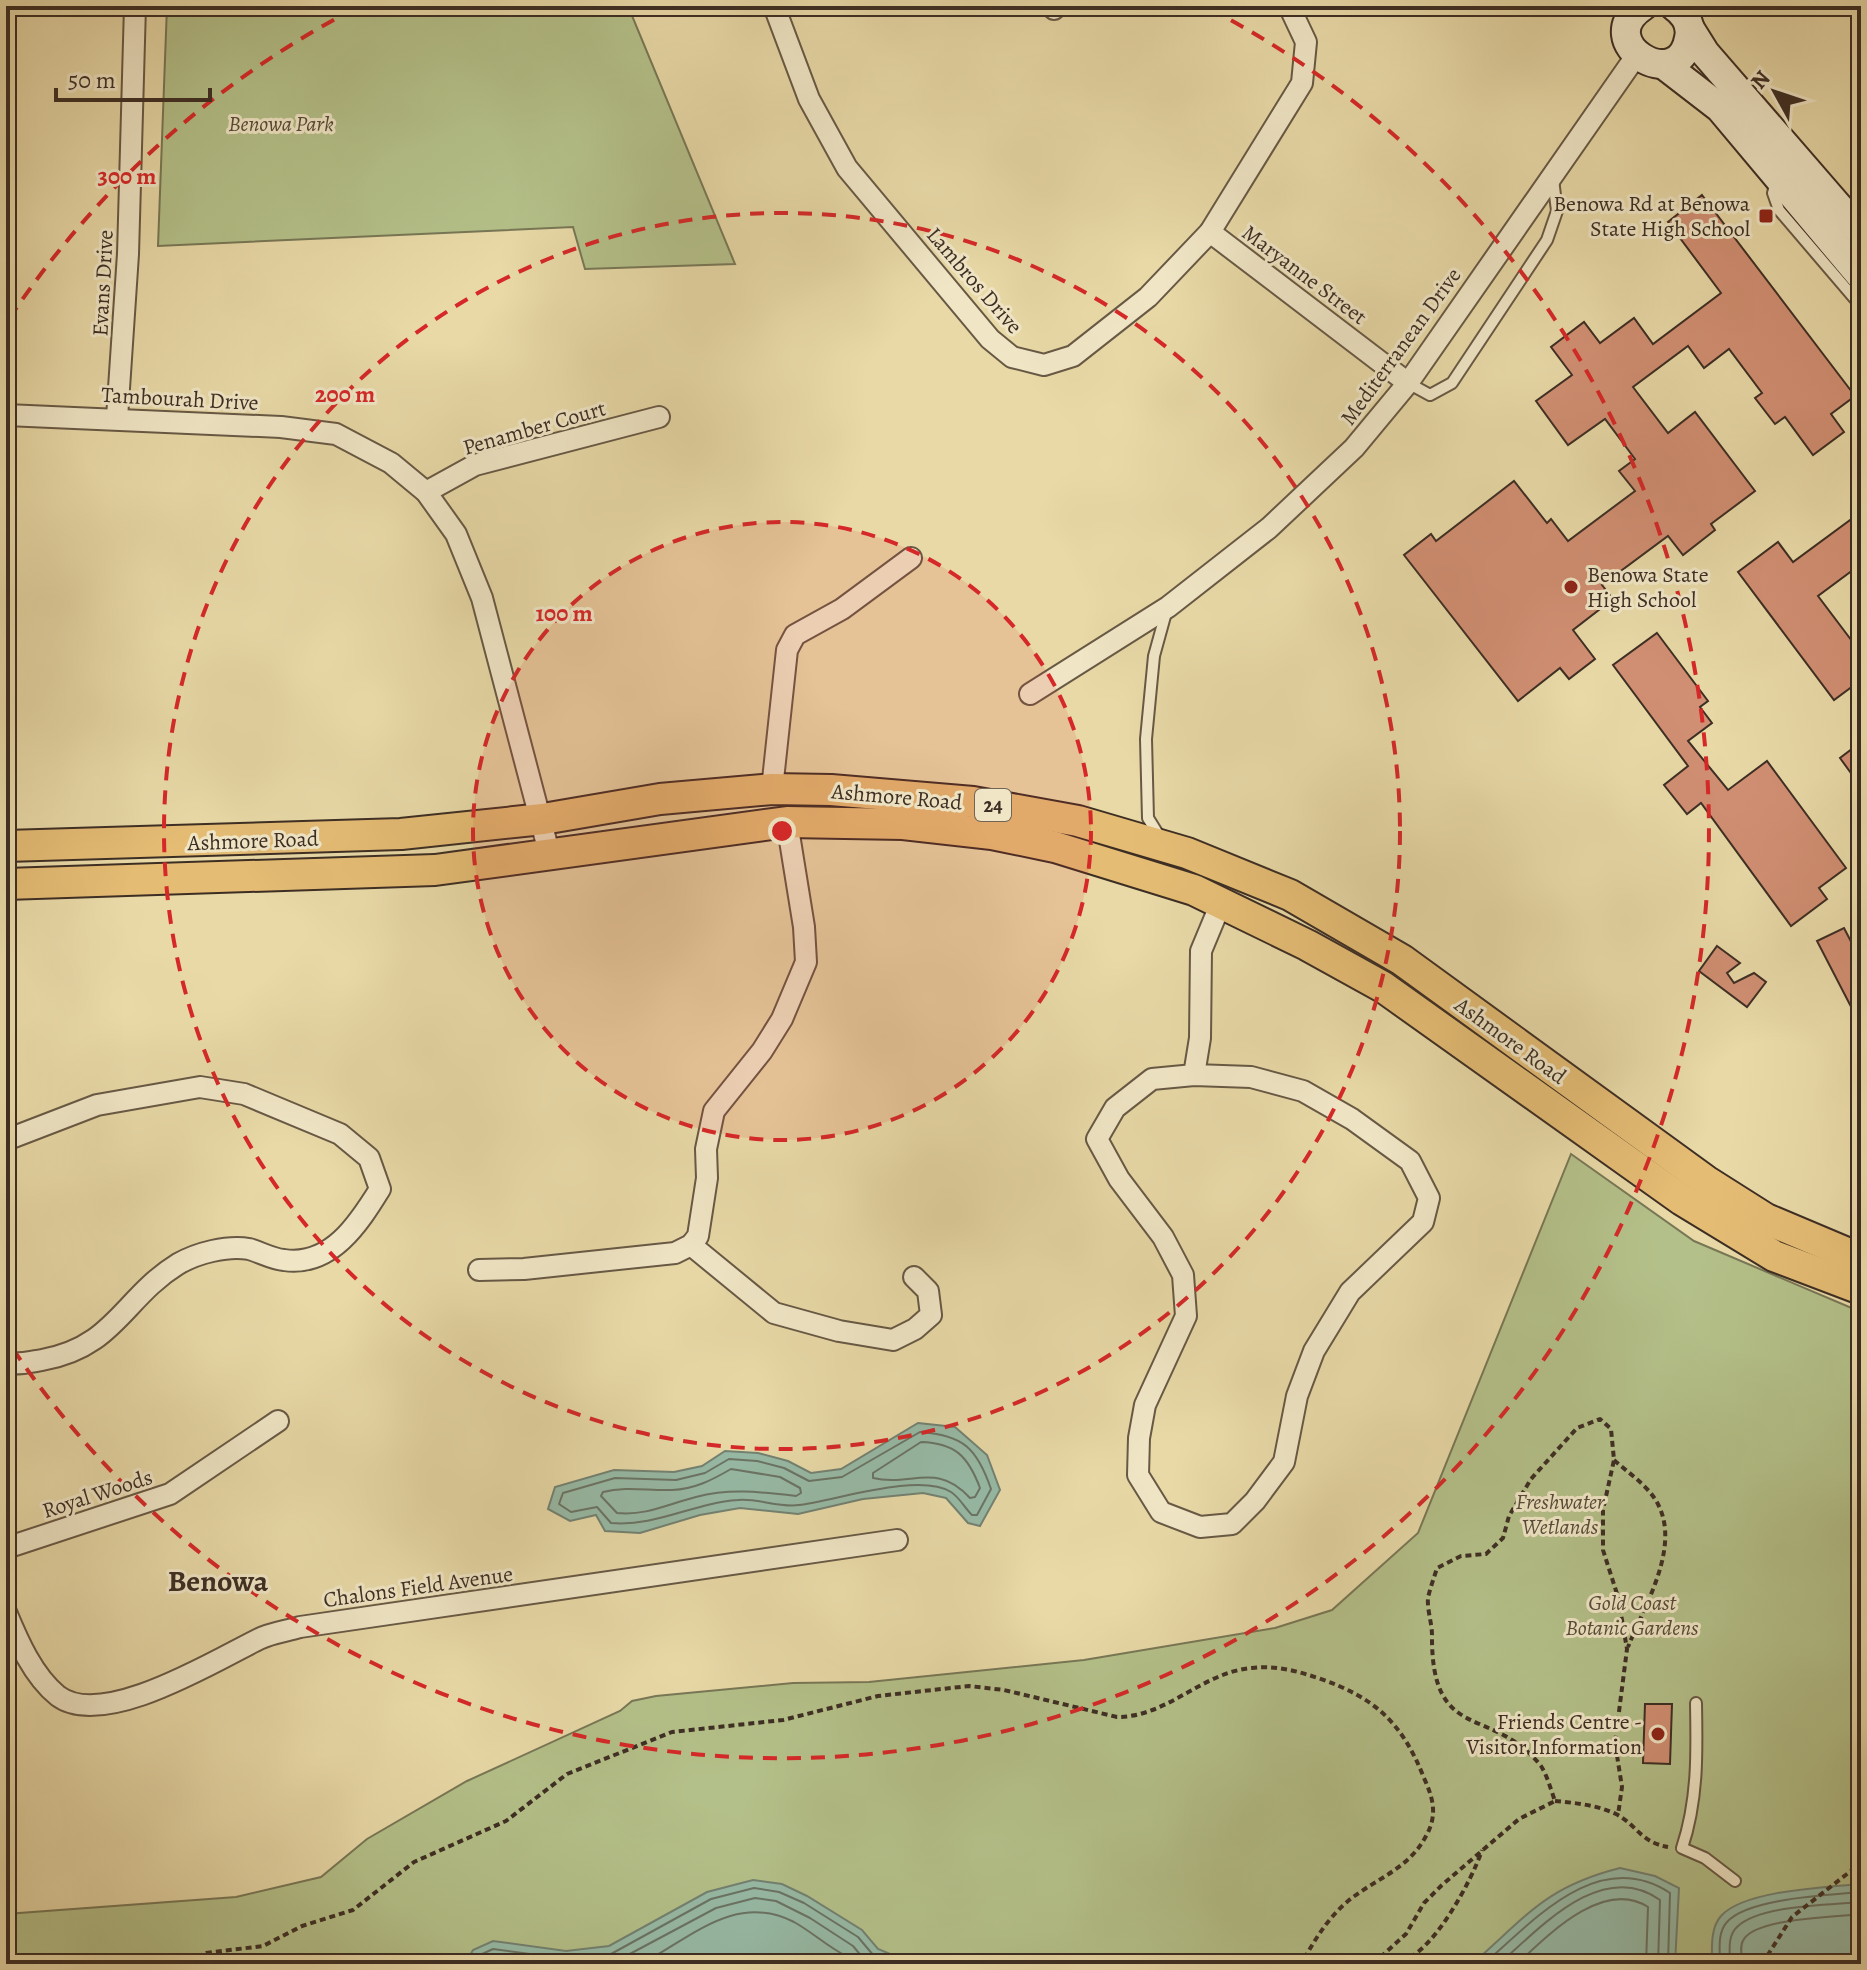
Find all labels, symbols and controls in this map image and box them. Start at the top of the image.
scale bar [56,52,210,102]
north arrow [1735,52,1815,132]
text: 50 m [68,64,116,96]
text: N [1744,64,1777,96]
park label: Benowa Park [228,109,334,139]
text: 300 m [98,160,156,192]
place label: Benowa Rd at Benowa State High School [1553,189,1751,244]
marker: Benowa Rd at Benowa State High School [1757,207,1775,225]
street label: Maryanne Street [1236,218,1373,332]
street label: Lambros Drive [919,221,1029,341]
street label: Evans Drive [85,229,121,337]
street label: Mediterranean Drive [1333,262,1468,431]
text: 200 m [315,378,375,410]
street label: Tambourah Drive [101,380,259,418]
street label: Penamber Court [459,393,609,463]
place label: Benowa State High School [1587,560,1709,615]
marker: Benowa State High School [1562,578,1580,596]
text: 100 m [535,597,593,629]
street label: Ashmore Road [829,776,964,818]
road number: 24 [975,789,1011,821]
centre of rings [768,817,796,845]
street label: Ashmore Road [186,824,319,858]
street label: Ashmore Road [1448,990,1572,1092]
street label: Royal Woods [38,1462,156,1526]
park label: Freshwater Wetlands [1516,1487,1606,1542]
street label: Chalons Field Avenue [321,1559,515,1615]
district label: Benowa [168,1561,269,1601]
park label: Gold Coast Botanic Gardens [1565,1588,1699,1643]
place label: Friends Centre - Visitor Information [1465,1707,1642,1762]
marker: Friends Centre - Visitor Information [1649,1725,1667,1743]

